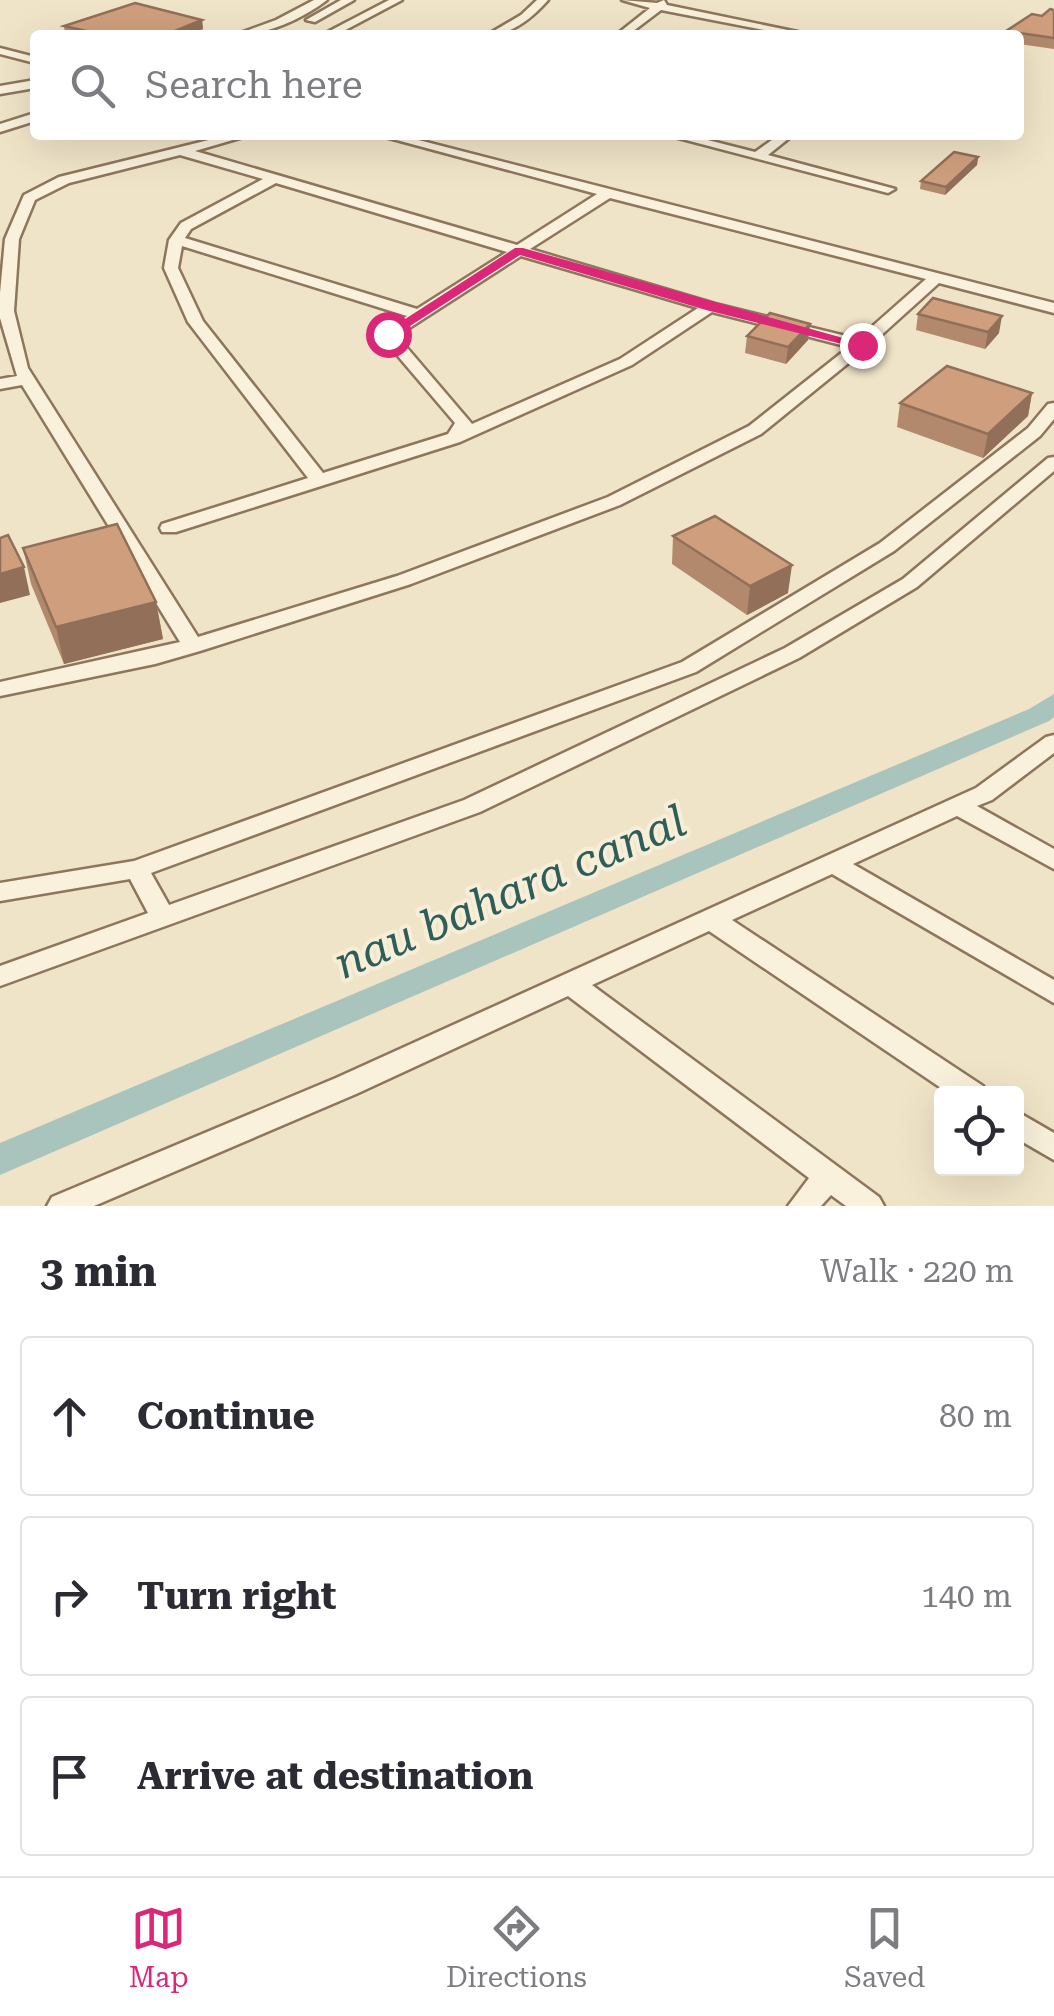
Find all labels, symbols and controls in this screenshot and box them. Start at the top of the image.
search box [30,30,1024,140]
icon: search [65,58,120,113]
text: Search here [145,63,363,107]
route start [366,312,412,358]
route end [840,323,886,369]
water label: nau bahara canal [326,794,694,990]
map controls [934,1086,1024,1176]
button: locate [934,1086,1024,1176]
text: 3 min [40,1247,157,1296]
text: Walk · 220 m [820,1252,1014,1290]
icon: ahead [42,1389,97,1444]
text: Continue [137,1394,315,1438]
text: 80 m [939,1397,1012,1435]
icon: right [42,1569,97,1624]
text: Turn right [137,1574,336,1618]
text: 140 m [921,1577,1012,1615]
icon: arrive [42,1749,97,1804]
text: Arrive at destination [137,1754,533,1798]
tab: Map [129,1901,189,1994]
tab: Directions [446,1901,587,1994]
tab: Saved [844,1901,925,1994]

